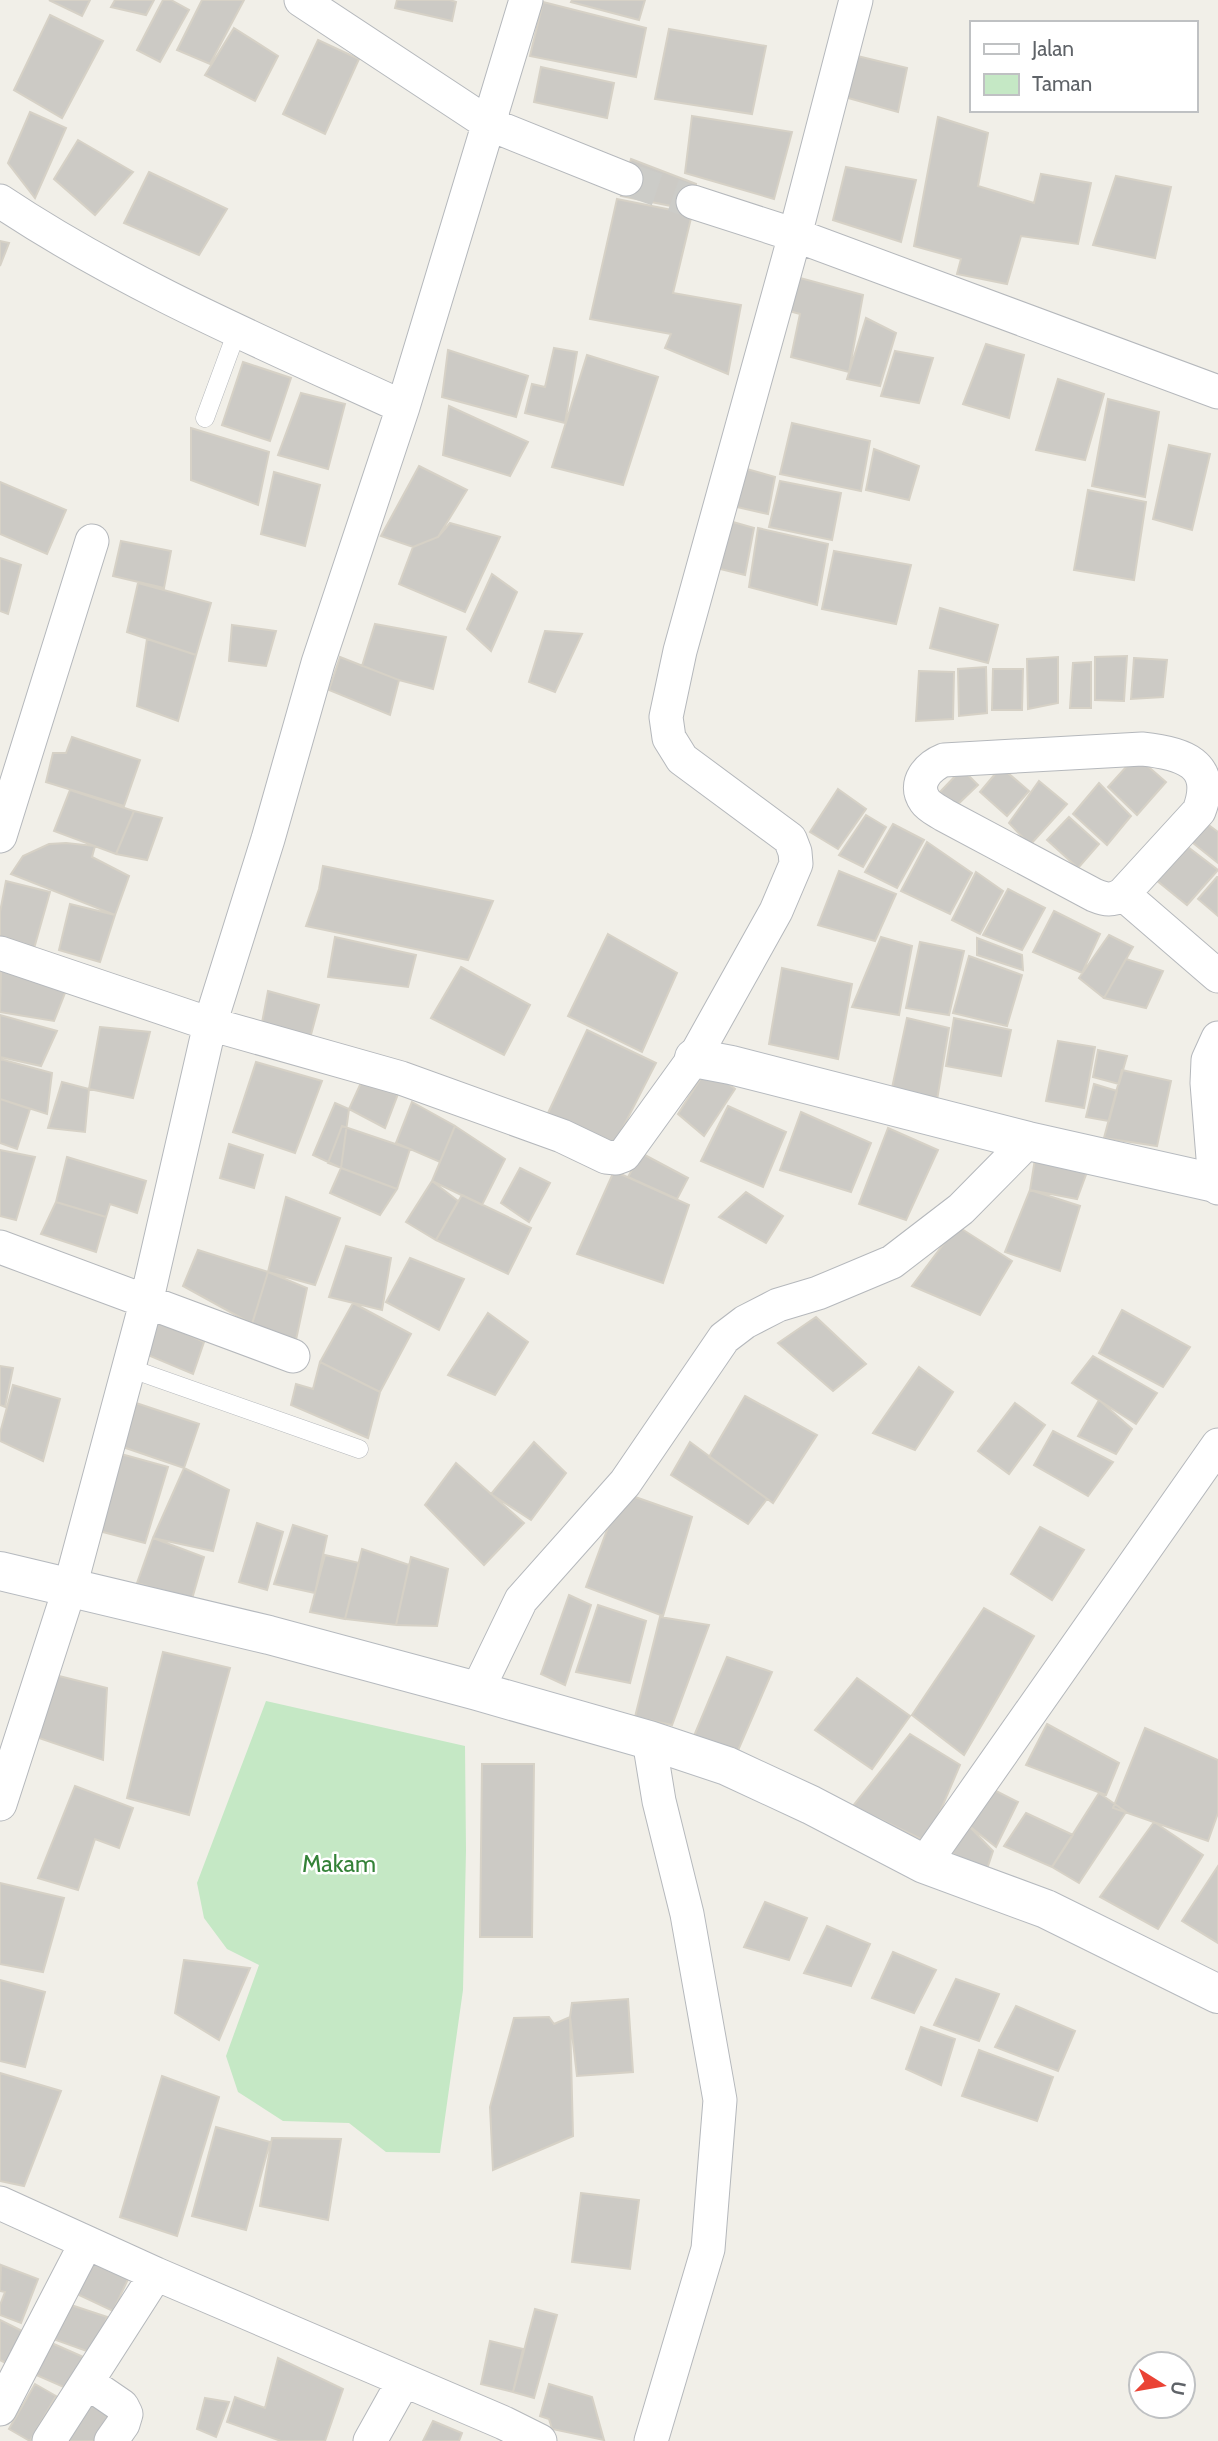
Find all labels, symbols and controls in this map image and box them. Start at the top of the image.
legend [970,21,1197,112]
text: Jalan [1031,36,1074,61]
text: Taman [1032,71,1092,96]
park label: Makam [302,1849,376,1878]
north arrow [1127,2350,1197,2420]
text: U [1166,2379,1191,2397]

